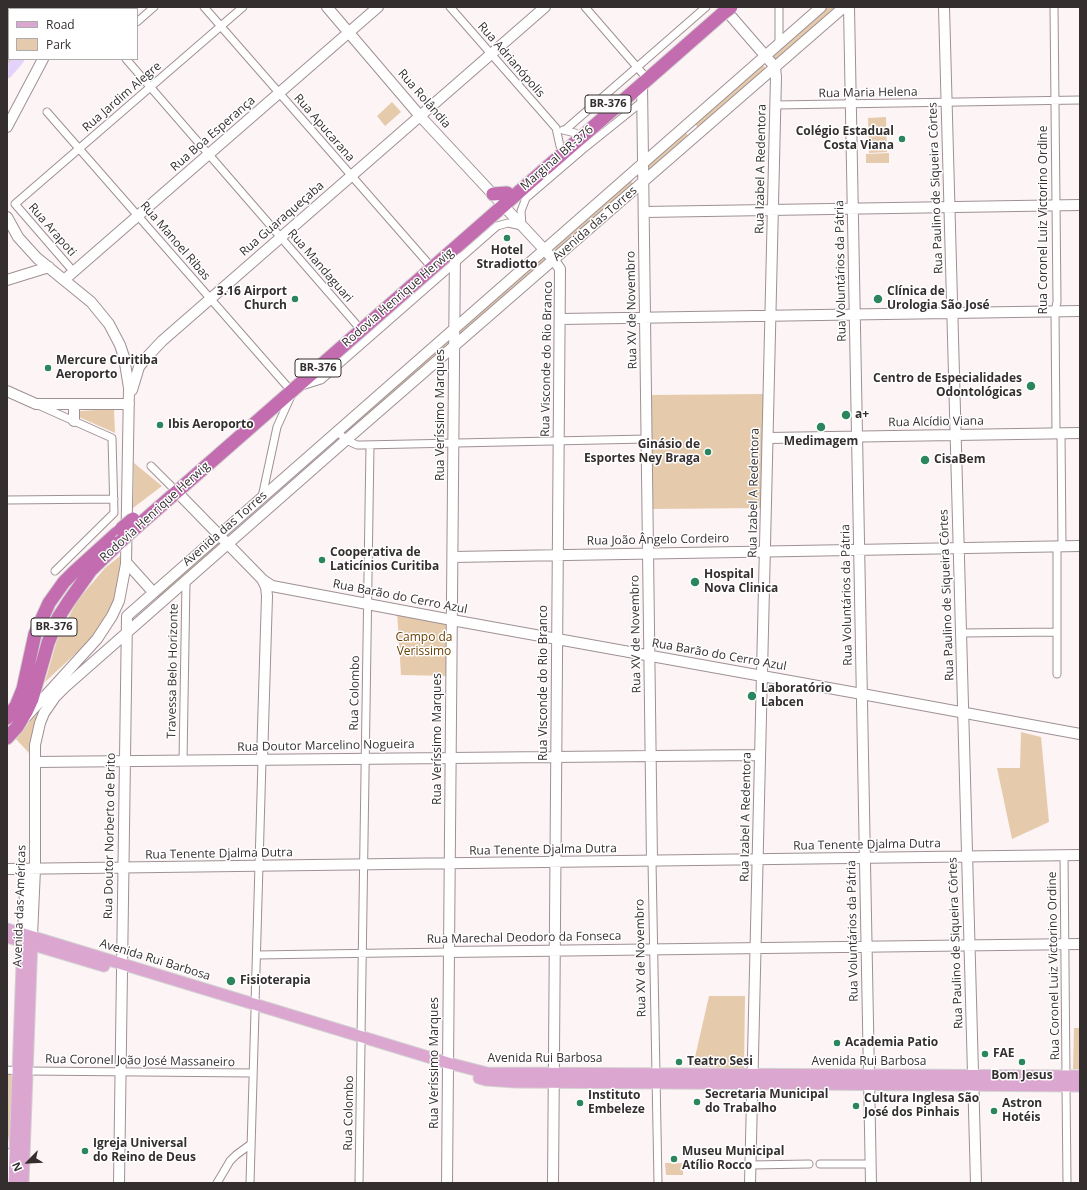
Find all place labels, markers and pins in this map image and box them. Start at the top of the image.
place label: Colégio Estadual Costa Viana [796,125,894,153]
marker: Colégio Estadual Costa Viana [897,134,907,144]
marker: Hotel Stradiotto [502,233,512,243]
place label: Hotel Stradiotto [476,244,538,272]
place label: 3.16 Airport Church [217,285,287,313]
place label: Clínica de Urologia São José [887,285,990,313]
marker: Clínica de Urologia São José [872,293,884,305]
marker: 3.16 Airport Church [290,294,300,304]
place label: Mercure Curitiba Aeroporto [56,354,158,382]
marker: Mercure Curitiba Aeroporto [43,363,53,373]
place label: Centro de Especialidades Odontológicas [873,372,1022,400]
marker: Centro de Especialidades Odontológicas [1025,380,1037,392]
place label: a+ [855,408,869,422]
marker: a+ [840,409,852,421]
place label: Ibis Aeroporto [168,418,254,432]
marker: Ibis Aeroporto [155,420,165,430]
marker: Medimagem [815,421,827,433]
place label: Medimagem [784,435,858,449]
place label: Ginásio de Esportes Ney Braga [584,438,700,466]
marker: Ginásio de Esportes Ney Braga [703,447,713,457]
place label: CisaBem [934,453,985,467]
marker: CisaBem [919,454,931,466]
place label: Cooperativa de Laticínios Curitiba [330,546,439,574]
marker: Cooperativa de Laticínios Curitiba [317,555,327,565]
place label: Hospital Nova Clinica [704,568,778,596]
marker: Hospital Nova Clinica [689,576,701,588]
place label: Laboratório Labcen [761,682,832,710]
marker: Laboratório Labcen [746,690,758,702]
place label: Fisioterapia [240,974,311,988]
marker: Fisioterapia [225,975,237,987]
place label: Academia Patio [845,1036,938,1050]
marker: Academia Patio [832,1038,842,1048]
place label: FAE [993,1047,1015,1061]
marker: FAE [980,1049,990,1059]
place label: Teatro Sesi [687,1055,753,1069]
marker: Teatro Sesi [674,1057,684,1067]
marker: Bom Jesus [1017,1057,1027,1067]
place label: Bom Jesus [991,1069,1053,1083]
place label: Secretaria Municipal do Trabalho [705,1088,828,1116]
place label: Instituto Embeleze [588,1089,645,1117]
place label: Cultura Inglesa São José dos Pinhais [864,1092,979,1120]
marker: Secretaria Municipal do Trabalho [692,1097,702,1107]
place label: Astron Hotéis [1002,1097,1042,1125]
marker: Instituto Embeleze [575,1098,585,1108]
marker: Cultura Inglesa São José dos Pinhais [851,1101,861,1111]
marker: Astron Hotéis [989,1106,999,1116]
place label: Igreja Universal do Reino de Deus [93,1137,196,1165]
place label: Museu Municipal Atílio Rocco [682,1145,784,1173]
marker: Igreja Universal do Reino de Deus [80,1146,90,1156]
marker: Museu Municipal Atílio Rocco [669,1154,679,1164]

